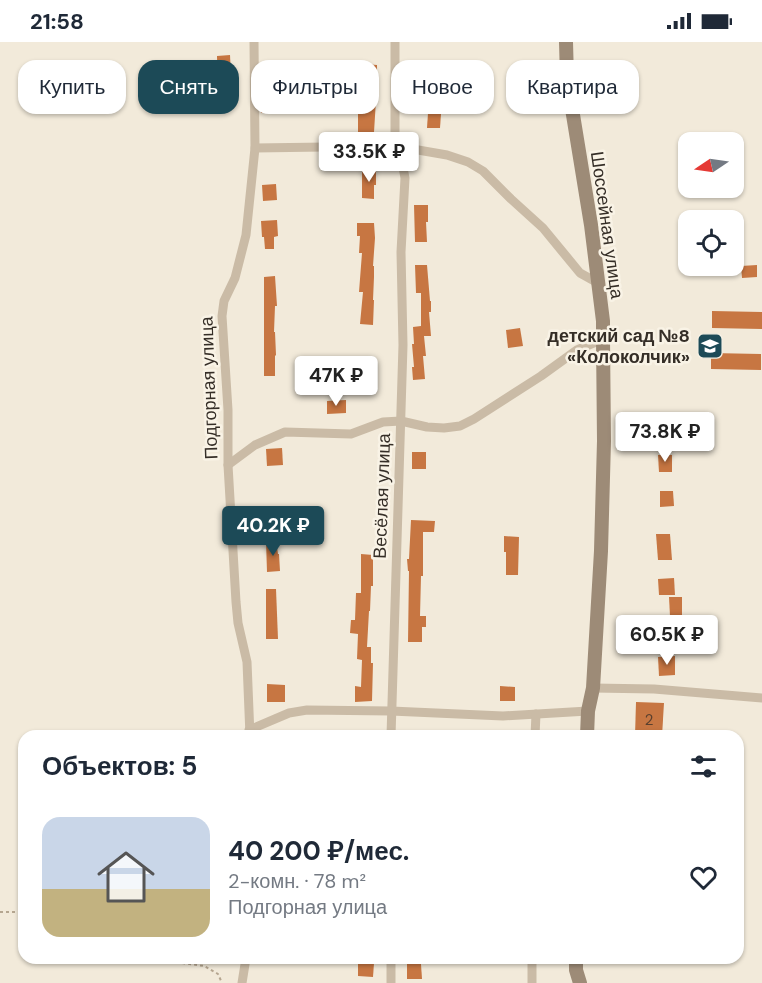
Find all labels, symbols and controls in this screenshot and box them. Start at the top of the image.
text: 21:58 [30,7,84,36]
chip: Купить [18,60,126,114]
chip: Снять [138,60,239,114]
chip: Фильтры [251,60,379,114]
chip: Новое [391,60,494,114]
chip: Квартира [506,60,639,114]
pin: 33.5K ₽ [314,132,424,183]
north arrow [678,132,744,198]
map controls [678,132,744,276]
text: 33.5K ₽ [333,138,405,164]
street label: Шоссейная улица [585,150,629,301]
button: locate [678,210,744,276]
street label: Подгорная улица [194,315,223,460]
place label: детский сад №8 «Колоколчик» [547,324,690,369]
school or university icon: детский сад №8 «Колоколчик» [695,331,725,361]
pin: 47K ₽ [294,356,378,407]
text: 47K ₽ [309,362,363,388]
pin: 73.8K ₽ [610,412,720,463]
text: 73.8K ₽ [629,418,701,444]
street label: Весёлая улица [368,432,396,559]
pin: 40.2K ₽ [218,506,328,557]
text: 40.2K ₽ [236,512,310,538]
pin: 60.5K ₽ [612,615,722,666]
text: 60.5K ₽ [630,621,704,647]
house number: 2 [645,710,653,730]
text: Объектов: 5 [42,749,198,783]
icon: filters [687,750,720,783]
text: 40 200 ₽/мес. [228,834,409,868]
icon: home [90,841,162,913]
icon: heart [687,861,720,894]
text: 2-комн. · 78 m² [228,868,366,894]
text: Подгорная улица [228,894,387,920]

